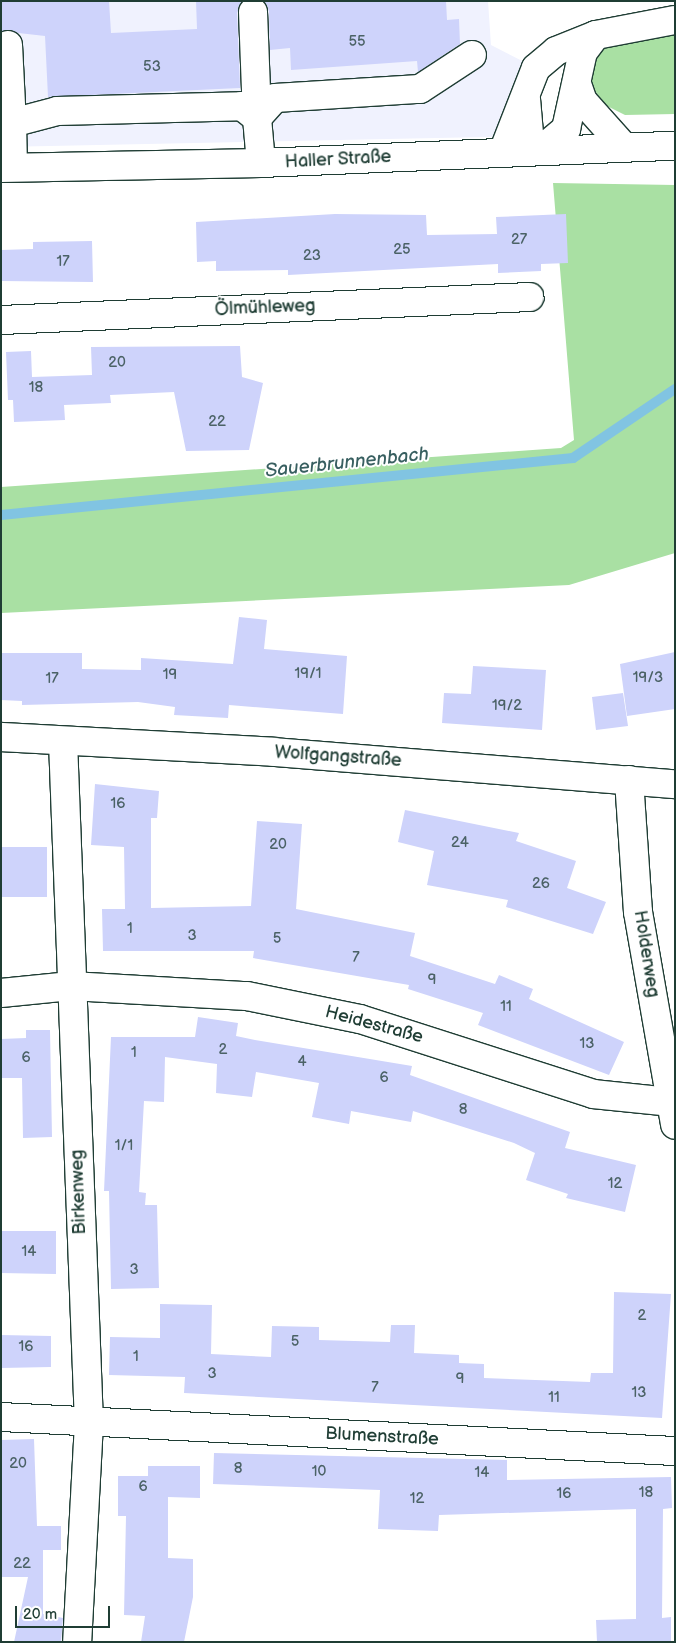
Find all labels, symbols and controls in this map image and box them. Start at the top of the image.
house number: 55 [348,33,366,51]
house number: 53 [143,58,161,76]
street label: Haller Straße [284,146,392,174]
house number: 27 [511,231,527,249]
house number: 25 [393,241,411,259]
house number: 23 [303,247,321,265]
house number: 17 [56,253,70,271]
street label: Ölmühleweg [214,295,316,321]
house number: 20 [108,354,126,372]
house number: 18 [29,379,43,397]
house number: 22 [208,413,226,431]
water label: Sauerbrunnenbach [264,443,430,483]
house number: 19/1 [294,665,322,683]
house number: 19 [163,666,177,684]
house number: 19/3 [633,669,663,687]
house number: 17 [45,670,59,688]
house number: 19/2 [492,697,522,715]
street label: Wolfgangstraße [274,742,402,772]
house number: 16 [111,795,125,813]
house number: 24 [451,834,469,852]
house number: 20 [269,836,287,854]
house number: 26 [532,875,550,893]
street label: Holderweg [628,909,664,999]
house number: 1 [127,920,133,938]
house number: 3 [187,927,197,945]
house number: 5 [273,930,281,948]
house number: 7 [352,949,360,967]
house number: 9 [428,971,436,989]
house number: 11 [500,998,512,1016]
street label: Heidestraße [323,1002,425,1048]
house number: 13 [579,1035,595,1053]
house number: 2 [219,1041,227,1059]
house number: 1 [131,1044,137,1062]
house number: 6 [21,1049,31,1067]
house number: 4 [297,1053,307,1071]
house number: 6 [379,1069,389,1087]
house number: 8 [459,1101,467,1119]
house number: 1/1 [115,1137,133,1155]
street label: Birkenweg [67,1149,91,1235]
house number: 12 [608,1175,622,1193]
house number: 14 [22,1243,36,1261]
house number: 3 [129,1261,139,1279]
house number: 2 [638,1307,646,1325]
house number: 5 [291,1333,299,1351]
house number: 16 [19,1338,33,1356]
house number: 1 [133,1348,139,1366]
house number: 3 [207,1365,217,1383]
house number: 9 [456,1370,464,1388]
house number: 7 [371,1379,379,1397]
house number: 13 [631,1384,647,1402]
house number: 11 [548,1389,560,1407]
street label: Blumenstraße [325,1423,439,1451]
house number: 20 [9,1455,27,1473]
house number: 8 [234,1460,242,1478]
house number: 10 [312,1463,326,1481]
house number: 14 [475,1464,489,1482]
house number: 6 [138,1478,148,1496]
house number: 18 [639,1484,653,1502]
house number: 16 [557,1485,571,1503]
house number: 12 [410,1490,424,1508]
house number: 22 [13,1555,31,1573]
scale bar [18,1596,112,1628]
text: 20 m [23,1605,57,1624]

